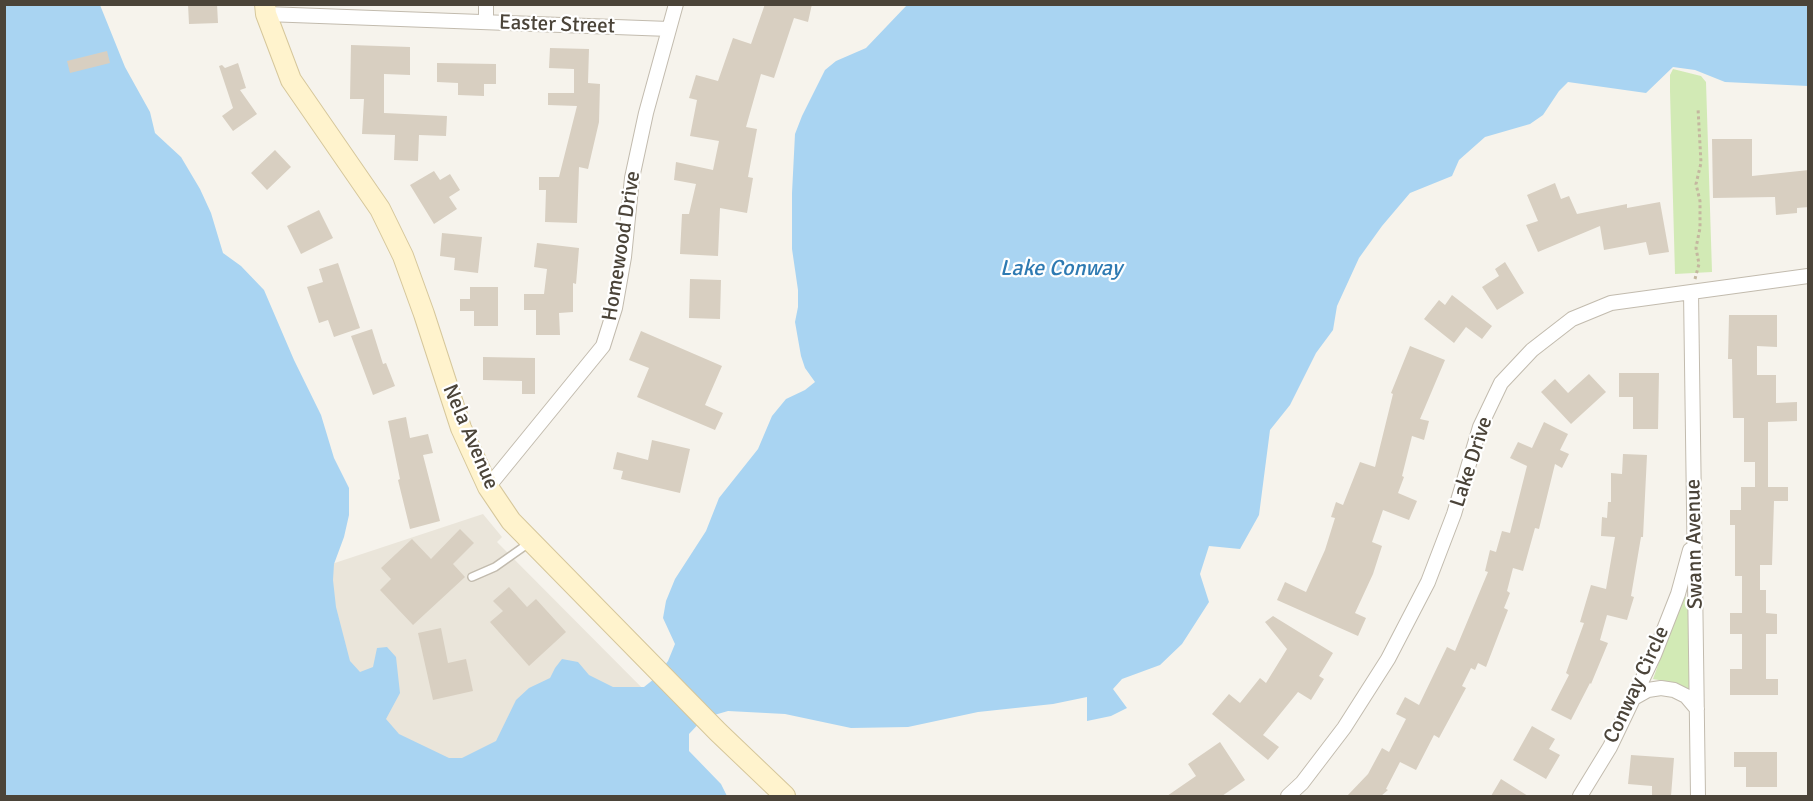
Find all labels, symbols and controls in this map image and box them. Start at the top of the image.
street label: Easter Street [498,10,616,40]
street label: Homewood Drive [598,169,646,323]
water label: Lake Conway [1000,256,1122,282]
street label: Nela Avenue [437,381,503,493]
street label: Lake Drive [1446,414,1498,510]
street label: Swann Avenue [1681,479,1709,609]
street label: Conway Circle [1599,622,1675,748]

